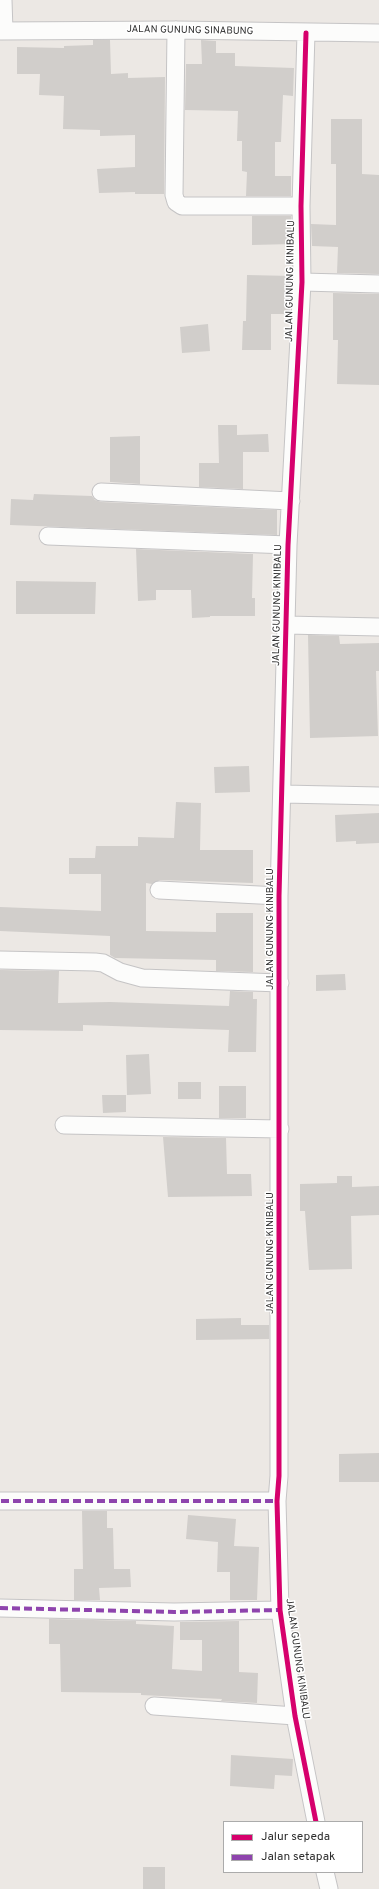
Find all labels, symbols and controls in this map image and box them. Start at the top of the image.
street label: JALAN GUNUNG SINABUNG [126,24,254,38]
street label: JALAN GUNUNG KINIBALU [284,220,298,342]
street label: JALAN GUNUNG KINIBALU [271,544,285,666]
street label: JALAN GUNUNG KINIBALU [265,868,277,990]
street label: JALAN GUNUNG KINIBALU [265,1192,277,1314]
street label: JALAN GUNUNG KINIBALU [283,1598,311,1720]
legend [223,1821,363,1873]
text: Jalur sepeda [261,1829,330,1845]
text: Jalan setapak [261,1849,335,1865]

